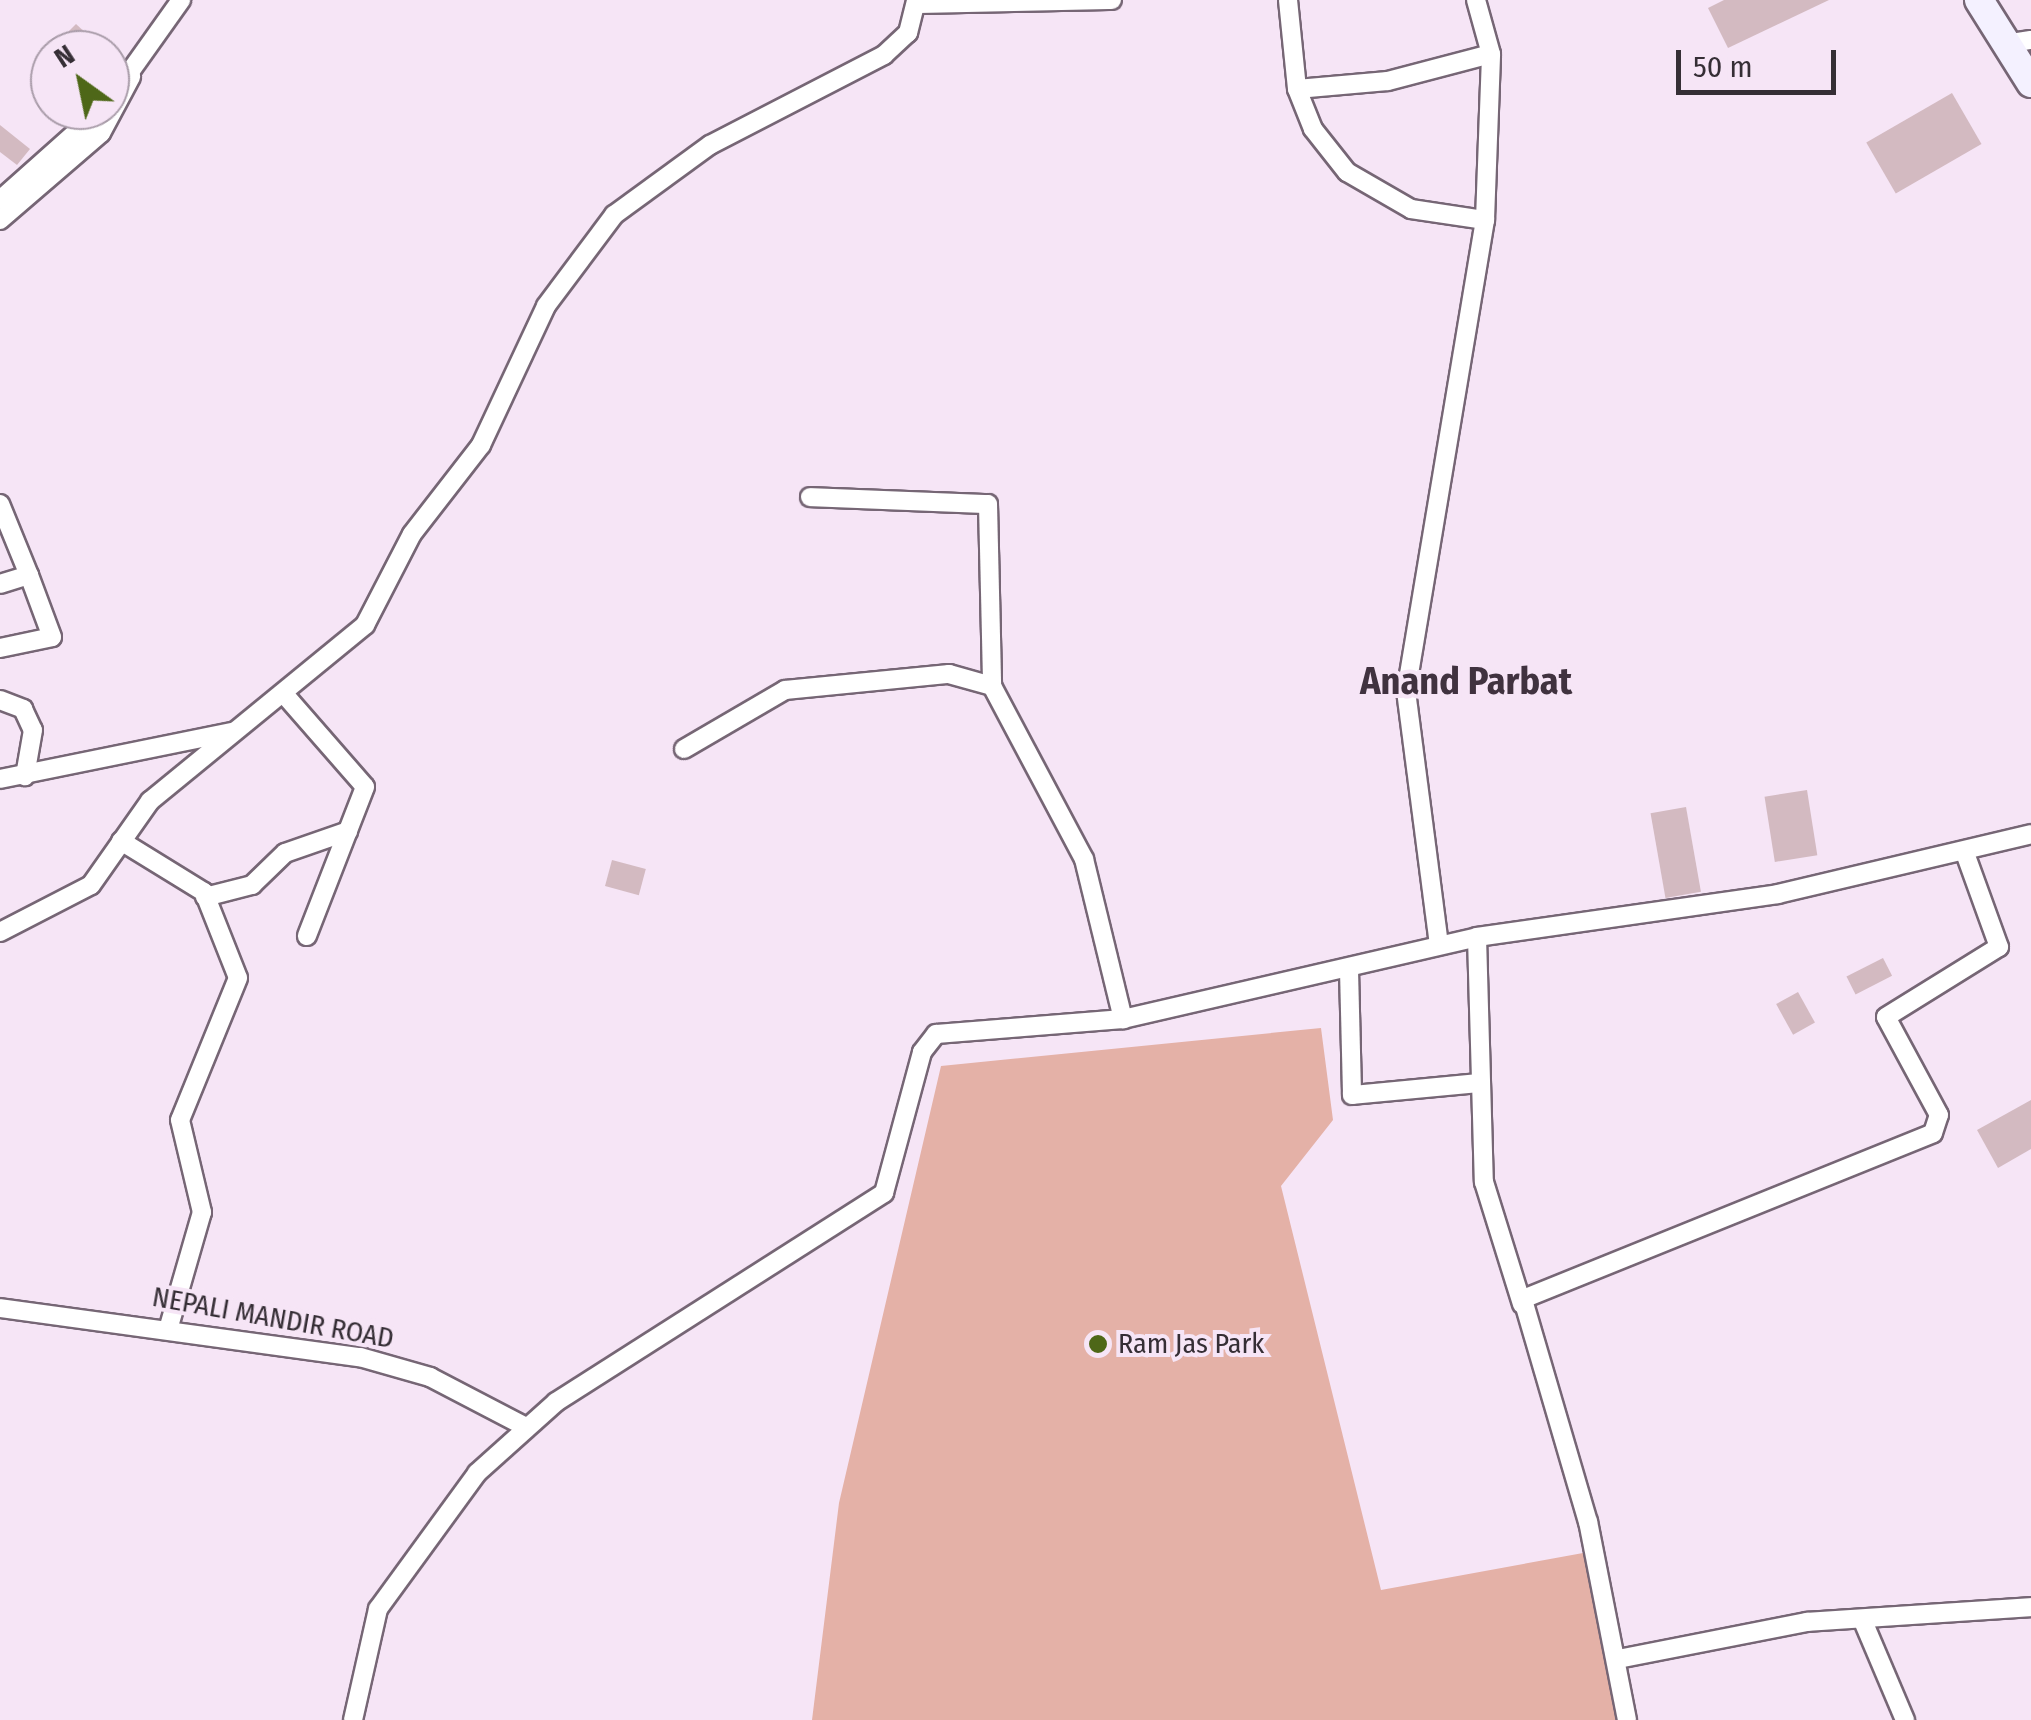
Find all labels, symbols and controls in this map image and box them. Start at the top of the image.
north arrow [30,30,130,130]
scale bar [1681,30,1841,92]
text: N [48,38,81,75]
text: 50 m [1693,49,1753,85]
district label: Anand Parbat [1360,659,1572,705]
street label: NEPALI MANDIR ROAD [150,1280,396,1356]
place label: Ram Jas Park [1118,1327,1264,1361]
marker: Ram Jas Park [1087,1333,1109,1355]

